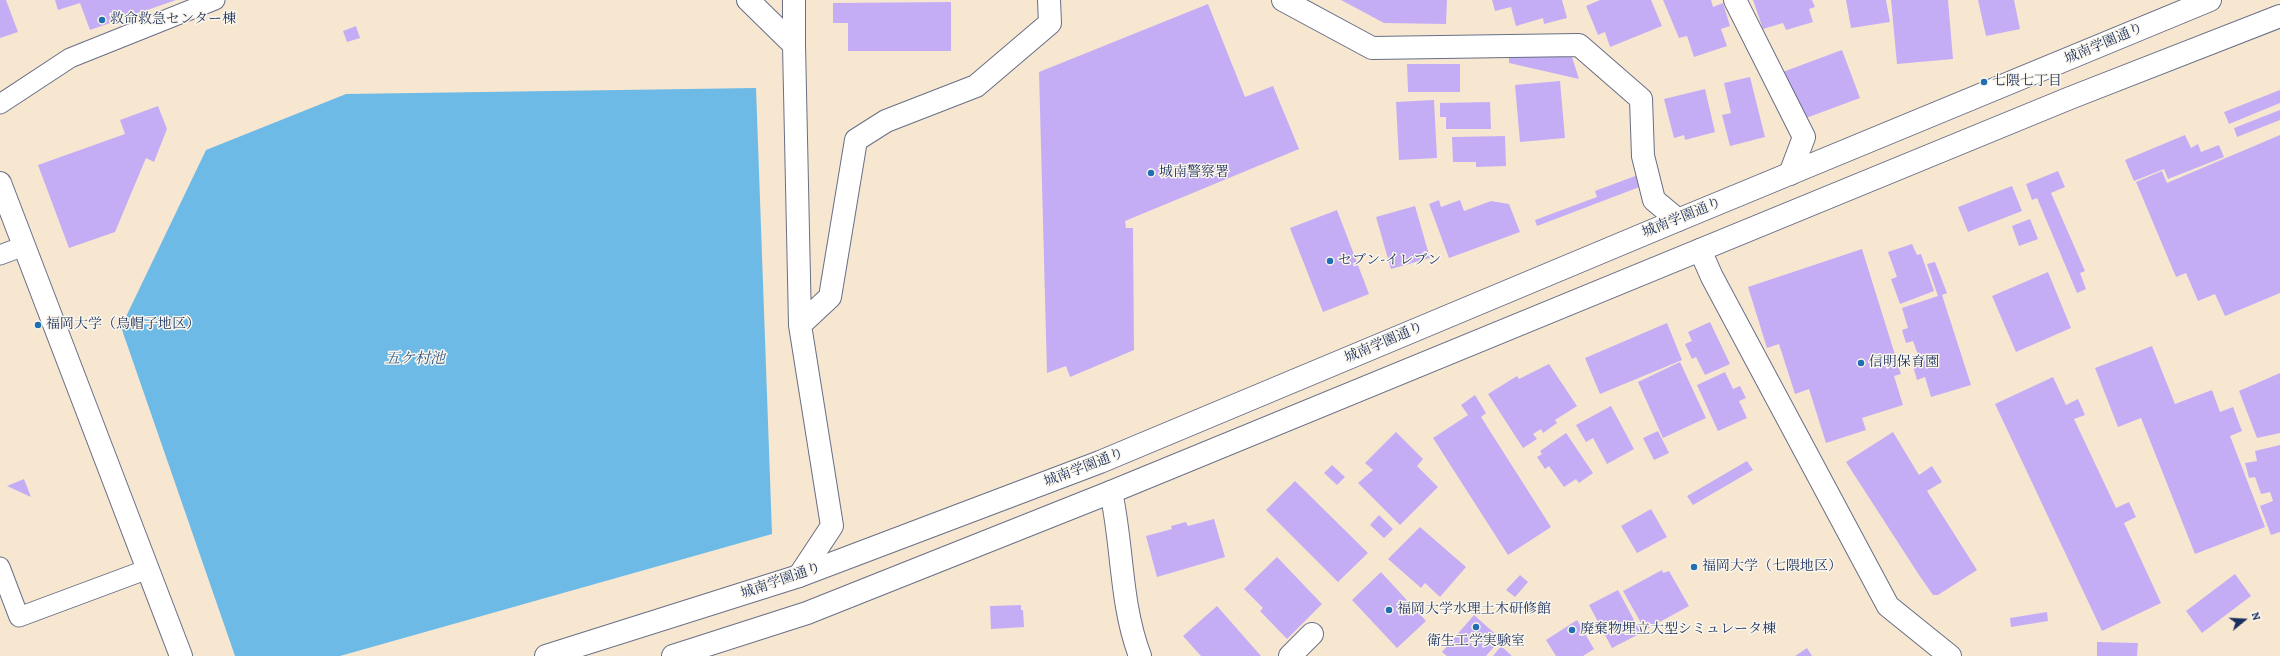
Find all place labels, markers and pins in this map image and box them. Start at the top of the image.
place label: 救命救急センター棟 [110,12,236,28]
marker: 救命救急センター棟 [97,15,107,25]
place label: 七隈七丁目 [1992,74,2062,90]
marker: 七隈七丁目 [1979,77,1989,87]
place label: 城南警察署 [1159,165,1229,181]
marker: 城南警察署 [1146,168,1156,178]
place label: セブン-イレブン [1338,253,1441,269]
marker: セブン-イレブン [1325,256,1335,266]
place label: 福岡大学（烏帽子地区） [46,317,200,333]
marker: 福岡大学（烏帽子地区） [33,320,43,330]
place label: 信明保育園 [1869,355,1939,371]
marker: 信明保育園 [1856,358,1866,368]
place label: 福岡大学（七隈地区） [1702,559,1842,575]
marker: 福岡大学（七隈地区） [1689,562,1699,572]
place label: 福岡大学水理土木研修館 [1397,602,1551,618]
marker: 福岡大学水理土木研修館 [1384,605,1394,615]
marker: 衛生工学実験室 [1471,622,1481,632]
place label: 廃棄物埋立大型シミュレータ棟 [1580,622,1776,638]
marker: 廃棄物埋立大型シミュレータ棟 [1567,625,1577,635]
place label: 衛生工学実験室 [1427,634,1525,650]

